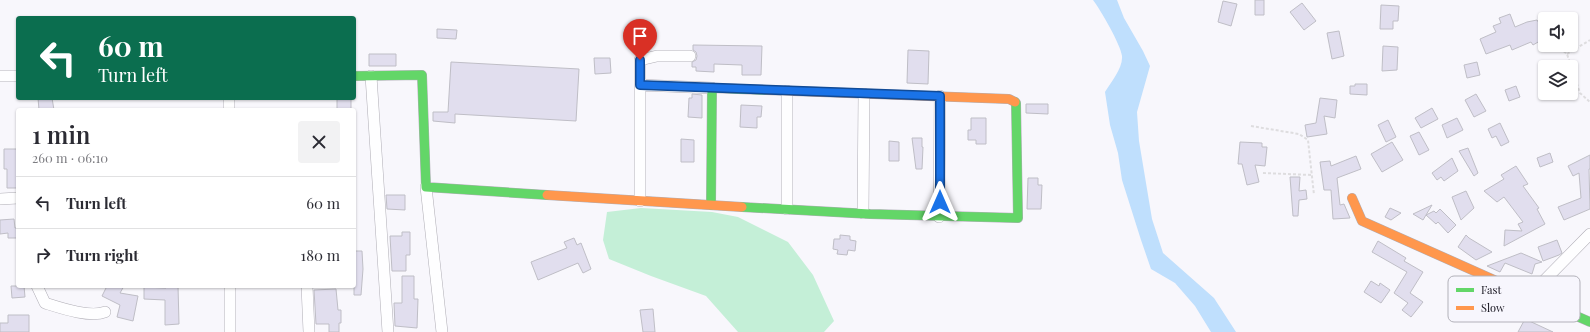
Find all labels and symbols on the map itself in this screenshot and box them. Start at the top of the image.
pin [623,19,657,60]
position arrow [919,181,961,223]
legend [1448,276,1580,322]
text: Fast [1481,282,1501,297]
text: Slow [1481,300,1505,315]

